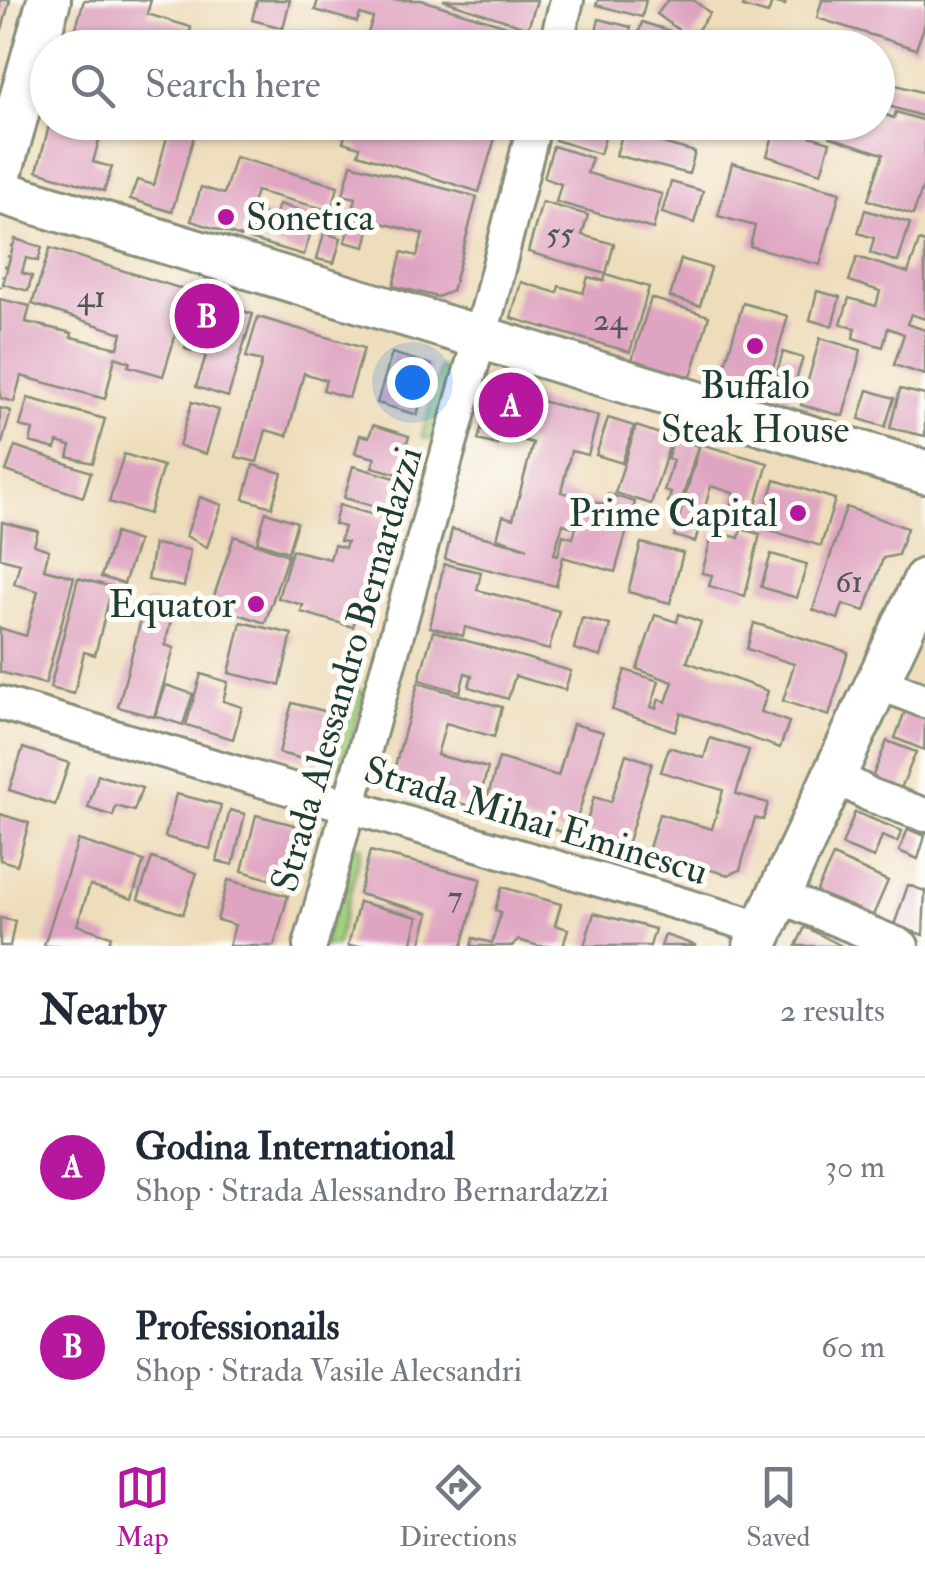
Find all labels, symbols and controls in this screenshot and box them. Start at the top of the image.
search box [30,30,895,140]
icon: search [65,58,120,113]
text: Search here [145,61,321,109]
place label: Sonetica [246,194,374,242]
marker: Sonetica [215,206,237,228]
house number: 55 [546,214,574,254]
house number: 41 [77,277,105,317]
pin: B [174,278,240,354]
house number: 24 [593,300,628,340]
marker: Buffalo Steak House [744,335,766,357]
your location [387,357,438,408]
place label: Buffalo Steak House [661,362,849,454]
pin: A [478,368,544,442]
street label: Strada Alessandro Bernardazzi [260,441,434,897]
place label: Prime Capital [569,490,778,538]
marker: Prime Capital [787,502,809,524]
house number: 61 [835,562,863,602]
place label: Equator [109,581,236,629]
marker: Equator [245,593,267,615]
street label: Strada Mihai Eminescu [358,746,713,896]
house number: 7 [448,877,463,917]
text: Nearby [40,985,166,1037]
text: 2 results [780,991,885,1031]
text: Godina International [135,1123,455,1171]
text: A [62,1147,83,1187]
text: 30 m [825,1147,885,1187]
text: Shop · Strada Alessandro Bernardazzi [135,1171,609,1211]
text: Professionails [135,1303,340,1351]
text: B [62,1327,83,1367]
text: 60 m [821,1327,885,1367]
text: Shop · Strada Vasile Alecsandri [135,1351,522,1391]
tab: Map [115,1460,170,1555]
tab: Directions [399,1460,517,1555]
tab: Saved [746,1460,810,1555]

